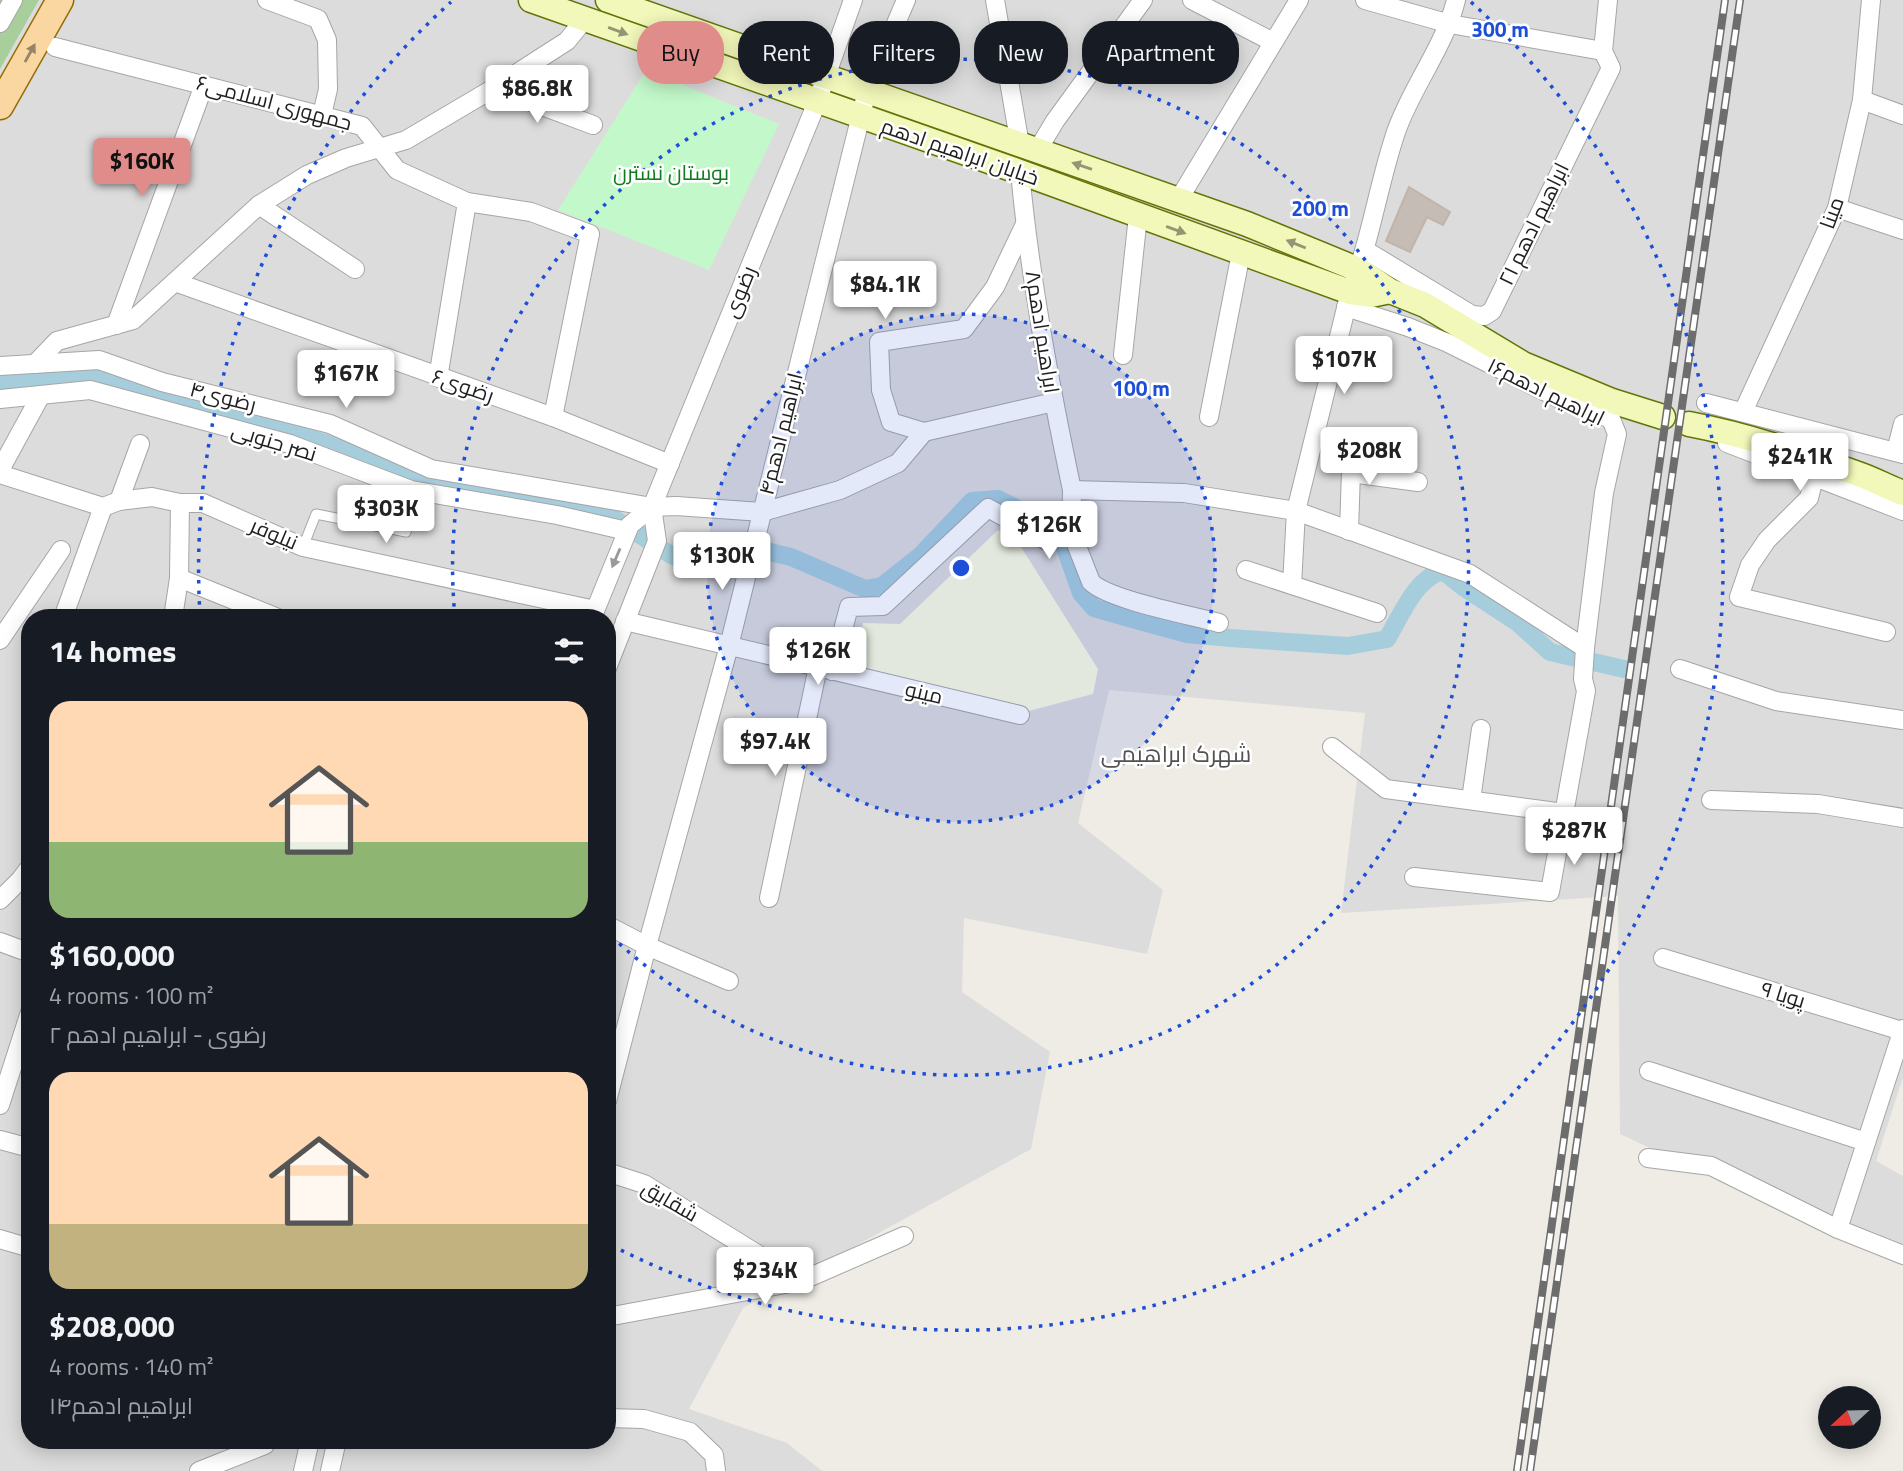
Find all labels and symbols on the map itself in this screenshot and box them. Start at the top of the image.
text: 300 m [1471,13,1529,45]
one-way arrow [608,26,629,37]
one-way arrow [24,43,36,63]
street label: جمهوری اسلامی۶ [193,66,356,138]
pin: $86.8K [480,66,594,125]
street label: خیابان ابراهیم ادهم [877,109,1044,193]
pin: $160K [93,138,191,198]
park label: بوستان نسترن [613,156,729,188]
street label: ابراهیم ادهم ۲۱ [1490,157,1577,290]
one-way arrow [1072,160,1093,171]
text: 200 m [1291,192,1349,224]
street label: مینا [1811,192,1852,233]
one-way arrow [1166,225,1187,236]
one-way arrow [1286,238,1307,249]
street label: رضوی [714,261,764,323]
pin: $84.1K [828,262,942,321]
street label: ابراهیم ادهم۸ [1017,268,1068,396]
pin: $107K [1295,336,1393,396]
street label: ابراهیم ادهم۱۶ [1482,349,1611,433]
pin: $167K [297,350,395,410]
street label: رضوی۶ [428,360,499,411]
street label: ابراهیم ادهم۴ [749,369,811,498]
street label: رضوی۴ [187,372,260,420]
text: 100 m [1112,372,1170,404]
street label: نصر جنوبی [228,413,321,469]
pin: $208K [1320,428,1418,487]
pin: $241K [1751,434,1849,493]
pin: $303K [337,486,435,545]
pin: $126K [1000,502,1098,561]
street label: نیلوفر [244,508,303,557]
pin: $130K [673,532,771,592]
one-way arrow [610,548,622,568]
centre of rings [949,556,973,580]
pin: $126K [769,628,867,687]
street label: مینو [902,672,946,712]
pin: $97.4K [718,718,832,778]
district label: شهرک ابراهیمی [1101,736,1251,771]
pin: $287K [1525,808,1623,867]
street label: پویا ۹ [1757,972,1810,1016]
street label: شقایق [636,1171,705,1229]
pin: $234K [716,1248,814,1307]
north arrow [1818,1386,1881,1449]

